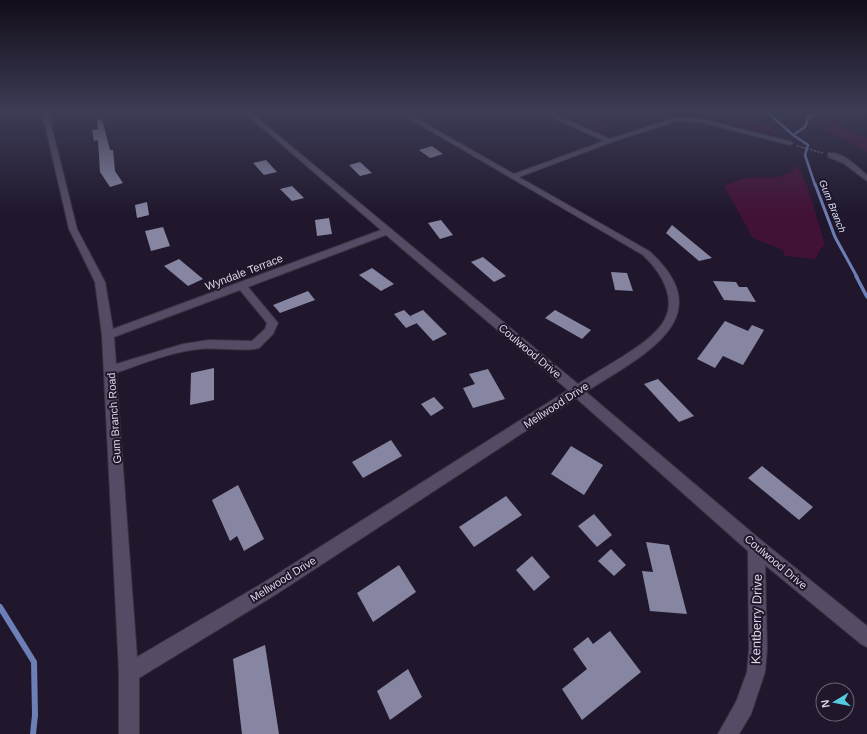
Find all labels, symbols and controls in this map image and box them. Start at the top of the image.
water label: Gum Branch [817,178,848,235]
street label: Wyndale Terrace [203,252,285,292]
street label: Coulwood Drive [496,321,564,381]
street label: Gum Branch Road [105,372,123,464]
street label: Mellwood Drive [521,379,591,431]
street label: Coulwood Drive [742,532,810,592]
street label: Mellwood Drive [248,554,318,604]
street label: Kentberry Drive [748,574,765,664]
north arrow [815,682,855,722]
text: N [819,699,832,709]

